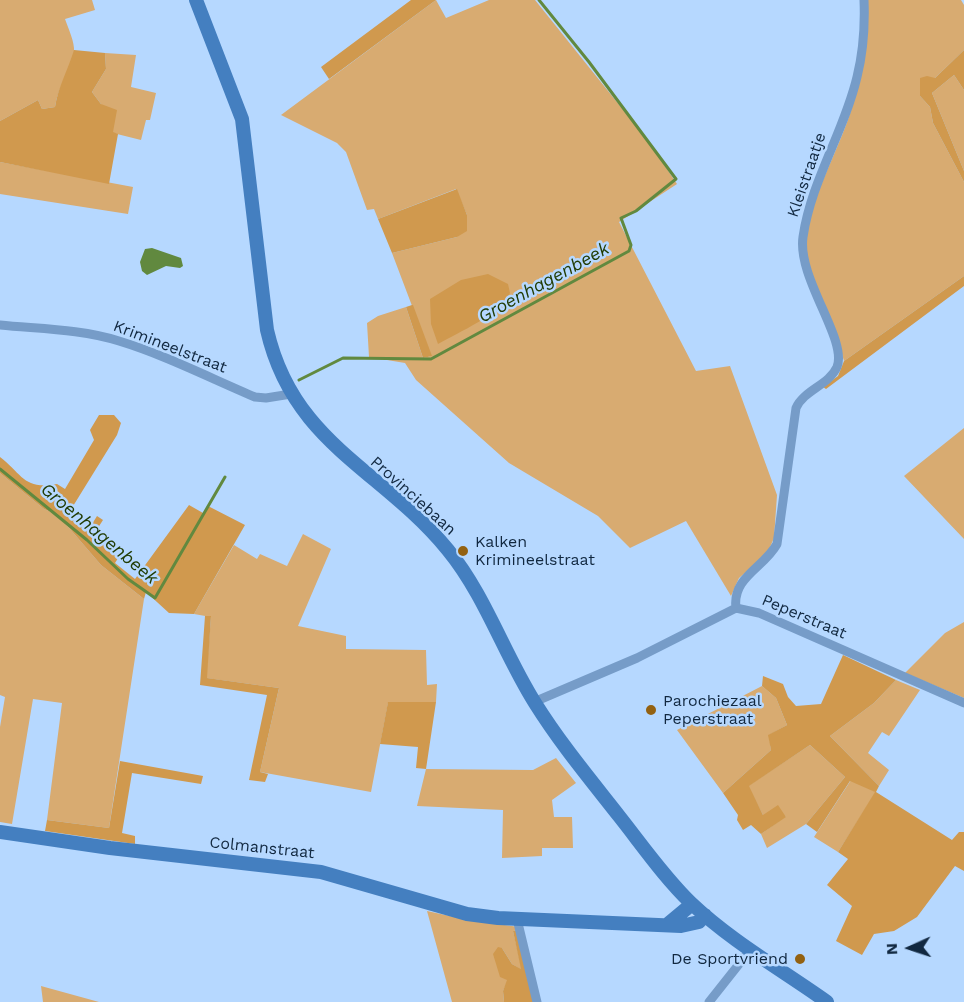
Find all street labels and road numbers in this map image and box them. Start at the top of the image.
street label: Kleistraatje [784,130,830,220]
street label: Krimineelstraat [111,317,229,377]
street label: Provinciebaan [366,453,460,539]
street label: Peperstraat [759,591,849,643]
street label: Colmanstraat [208,833,316,863]

